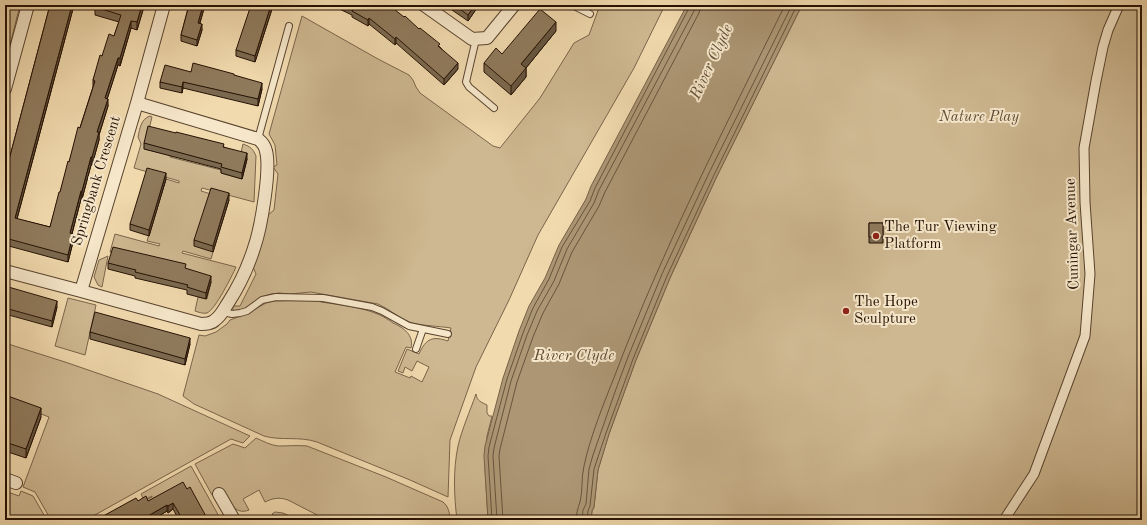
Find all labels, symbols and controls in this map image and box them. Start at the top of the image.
water label: River Clyde [687,22,737,103]
park label: Nature Play [938,110,1019,125]
street label: Springbank Crescent [70,114,124,248]
street label: Cuningar Avenue [1064,178,1082,290]
place label: The Tur Viewing Platform [884,220,997,252]
marker: The Tur Viewing Platform [871,231,881,241]
place label: The Hope Sculpture [854,295,918,327]
marker: The Hope Sculpture [841,306,851,316]
water label: River Clyde [533,348,615,364]

